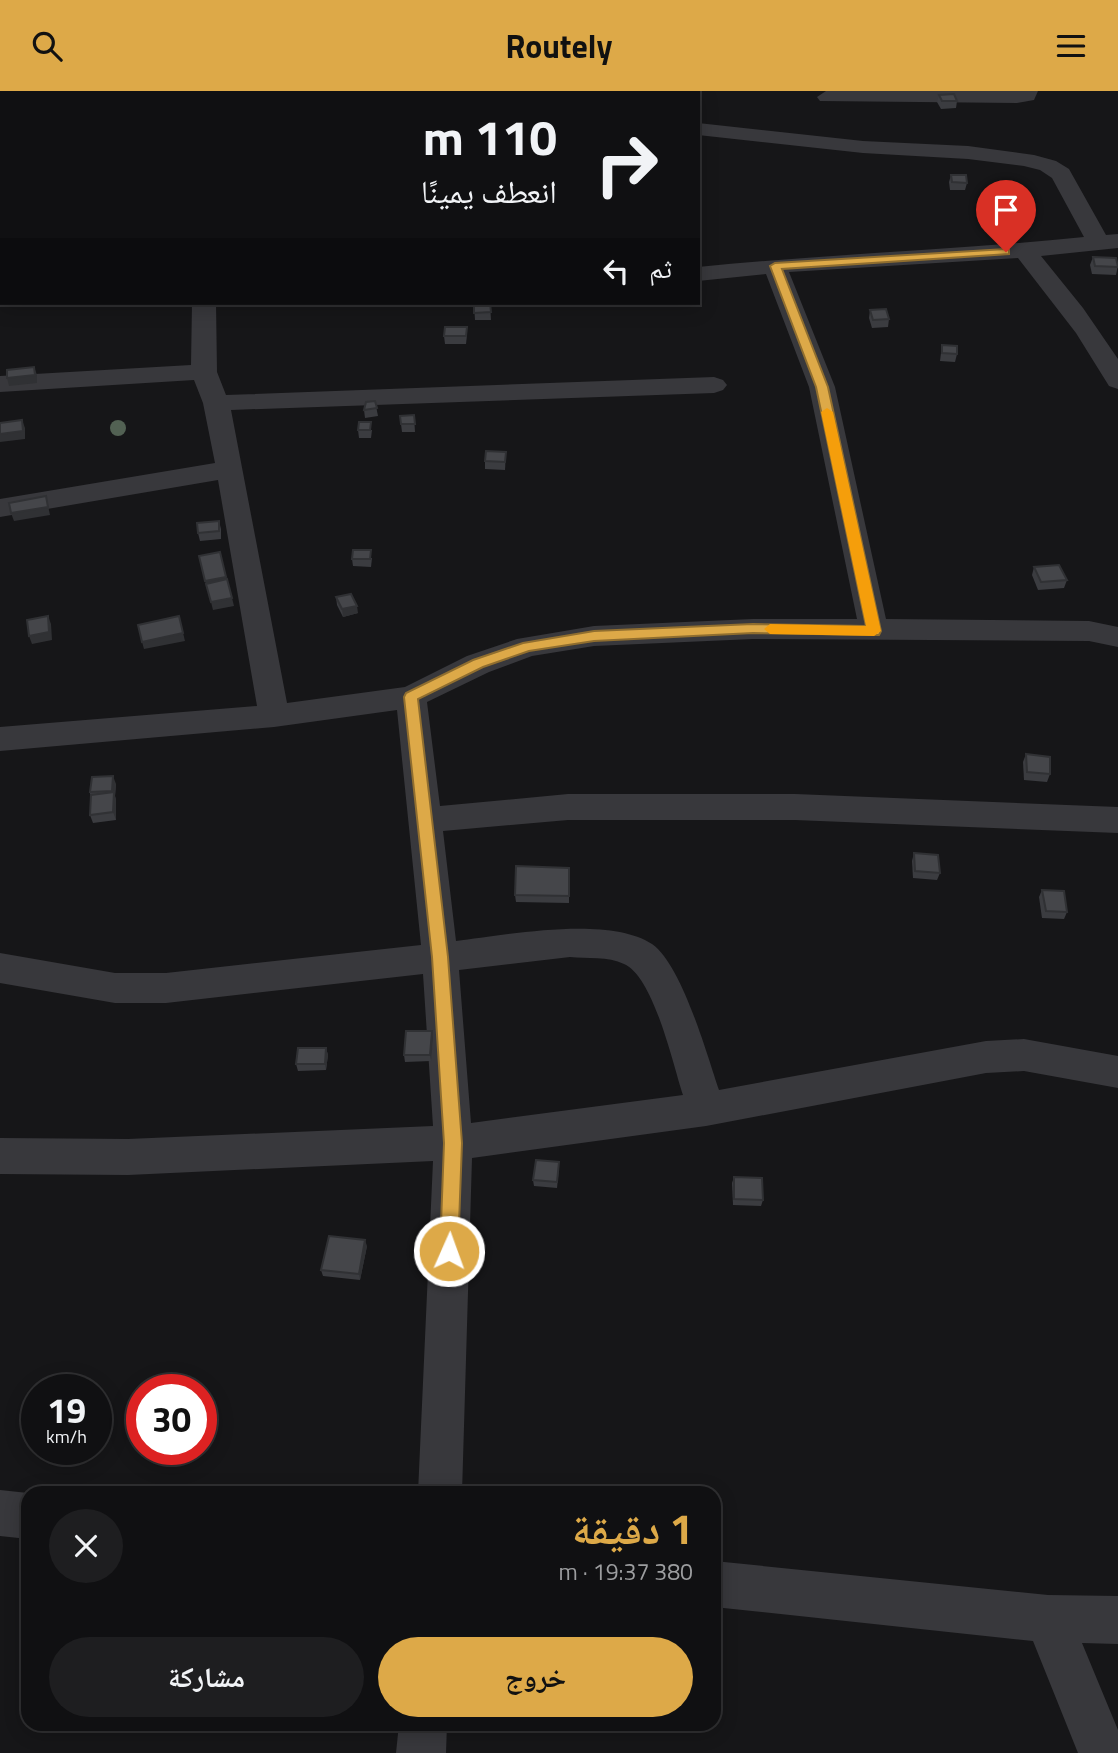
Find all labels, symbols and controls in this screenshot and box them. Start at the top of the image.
text: Routely [506,22,612,70]
icon: search [28,27,66,65]
icon: menu [1052,27,1090,65]
text: 110 m [423,99,557,174]
icon: right [581,119,672,210]
text: انعطف يمينًا [421,167,557,215]
pin [976,180,1036,252]
icon: arrive [987,191,1025,229]
text: ثم [649,249,672,288]
icon: left [597,252,635,290]
position arrow [412,1214,486,1288]
speed limit sign: 30 [126,1374,217,1465]
text: 19 [47,1383,86,1437]
text: km/h [46,1423,87,1450]
text: 1 دقيقة [572,1496,693,1560]
button: close [49,1509,123,1583]
text: 380 m · 19:37 [558,1554,693,1589]
button: مشاركة [49,1637,364,1717]
button: خروج [378,1637,693,1717]

